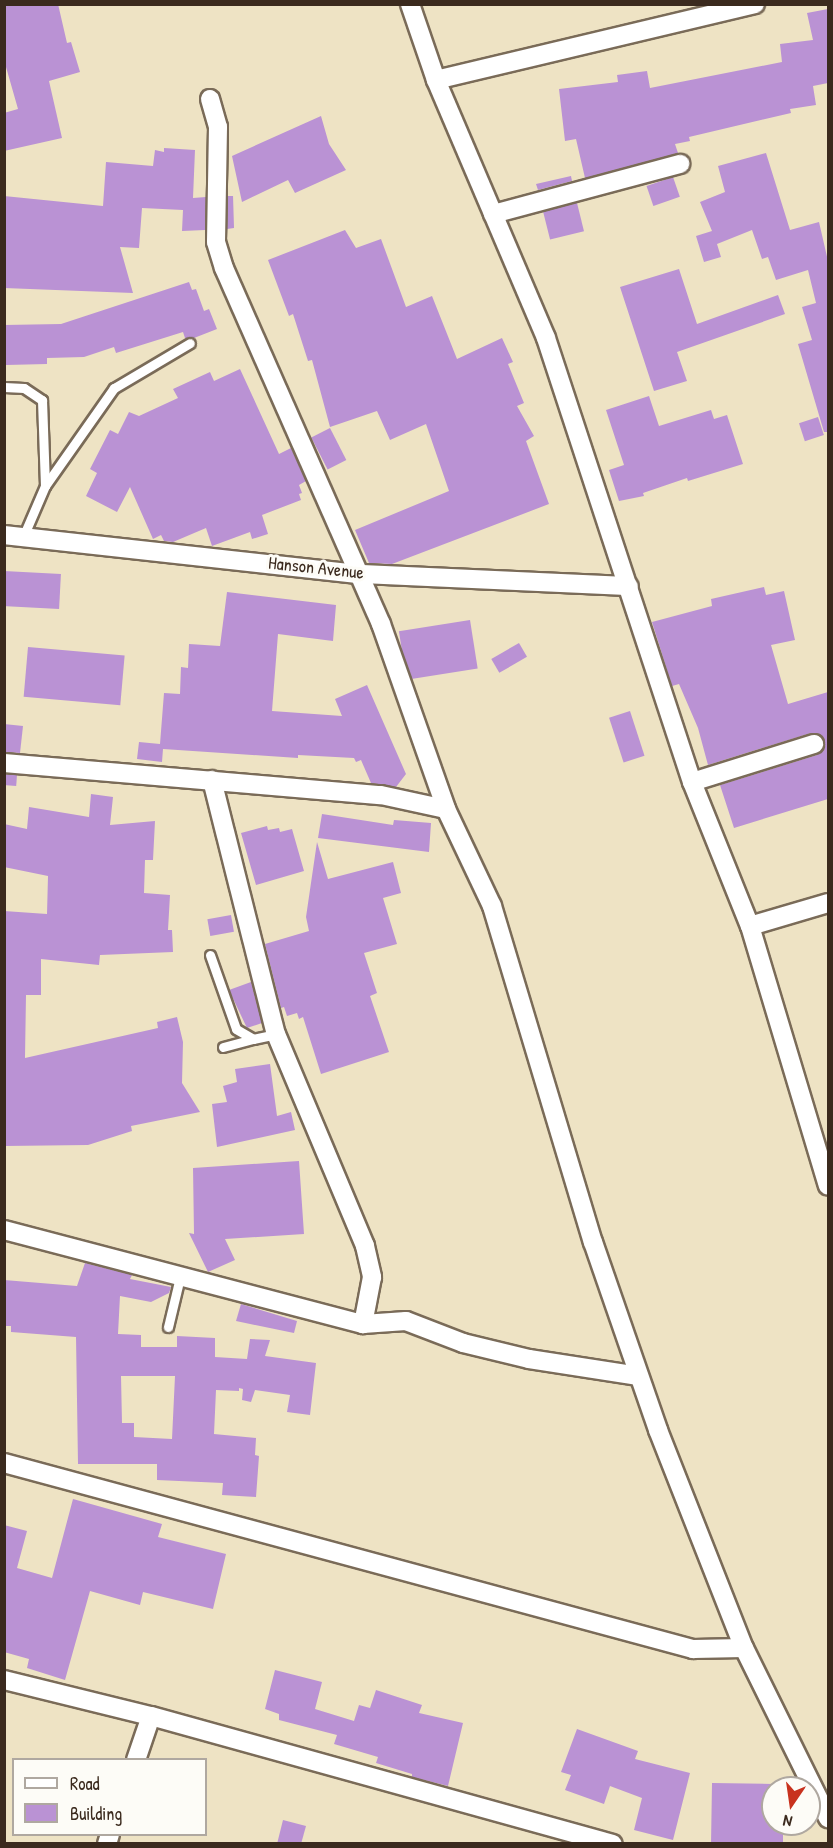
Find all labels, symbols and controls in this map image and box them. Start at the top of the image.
street label: Hanson Avenue [267,552,365,584]
legend [12,1758,207,1836]
text: Road [70,1771,100,1796]
north arrow [761,1776,821,1836]
text: Building [70,1801,122,1826]
text: N [781,1810,794,1833]

